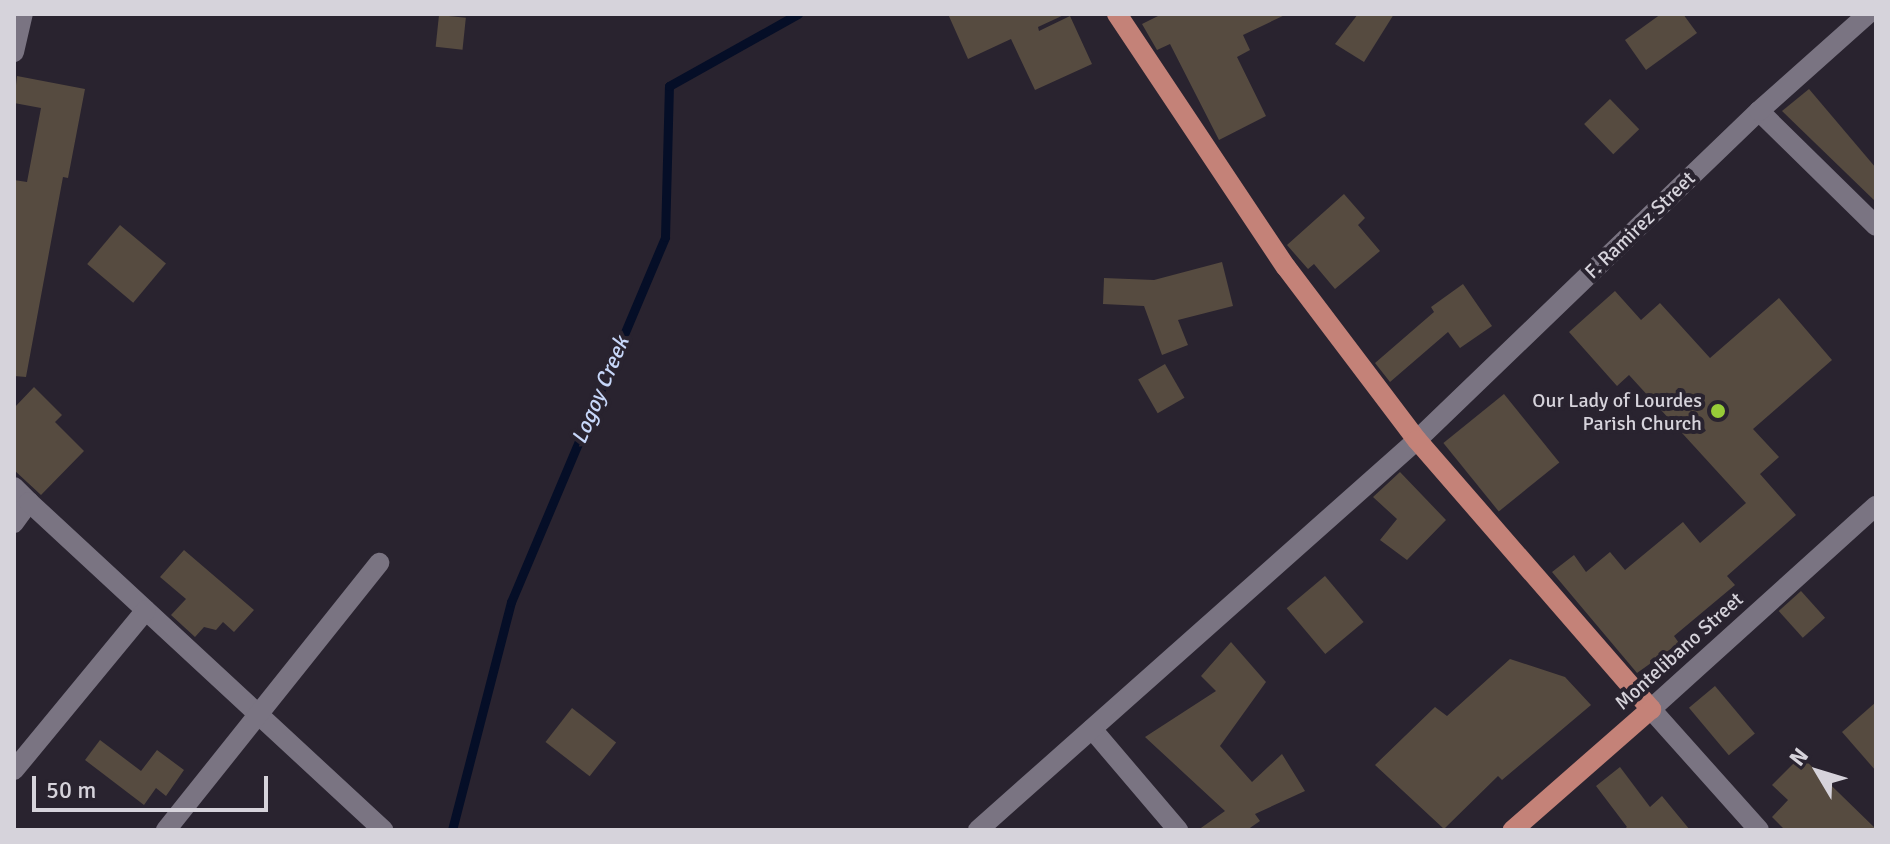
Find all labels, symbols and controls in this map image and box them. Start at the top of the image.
street label: F. Ramirez Street [1580,166,1700,284]
water label: Logoy Creek [566,332,634,448]
place label: Our Lady of Lourdes Parish Church [1532,388,1702,435]
marker: Our Lady of Lourdes Parish Church [1709,402,1727,420]
street label: Montelibano Street [1610,587,1748,715]
north arrow [1778,732,1858,812]
text: N [1783,743,1814,771]
scale bar [36,760,272,810]
text: 50 m [46,775,96,805]

